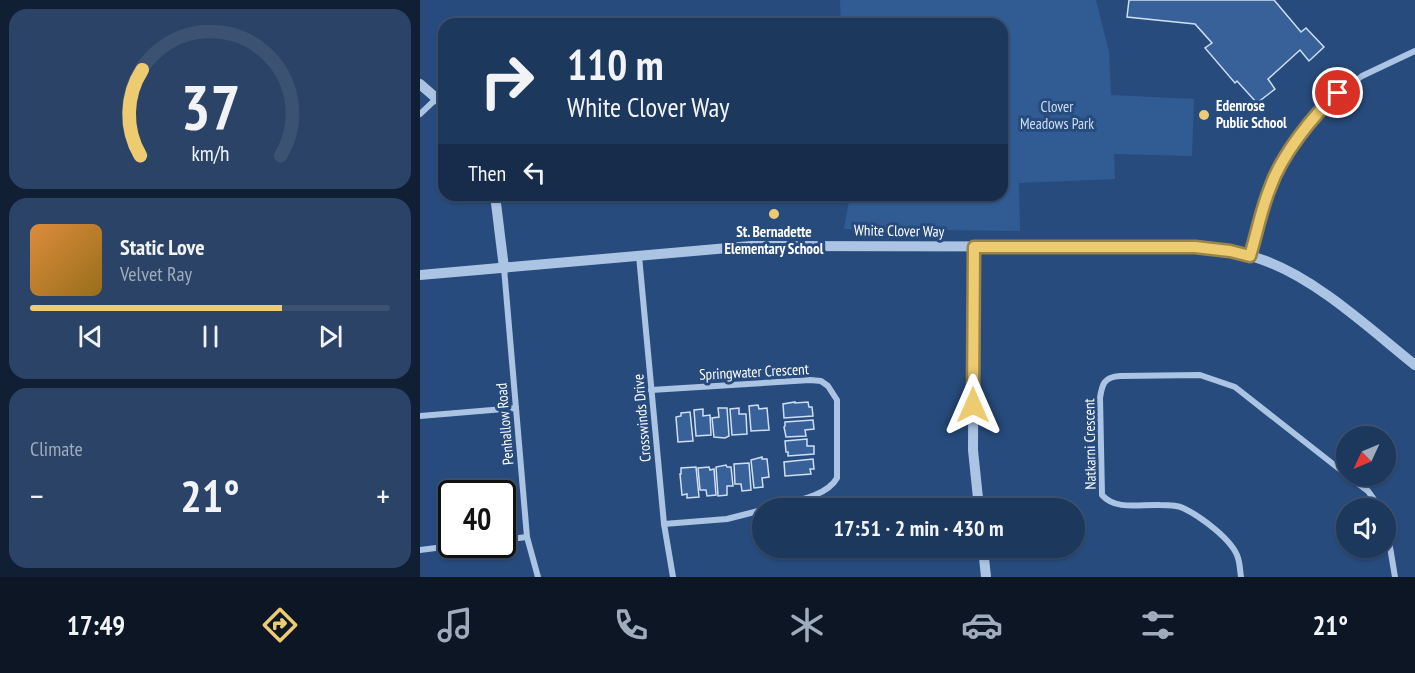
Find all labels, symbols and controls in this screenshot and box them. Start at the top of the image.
text: 110 m [567,37,664,92]
icon: right [468,42,546,120]
text: 37 [180,66,240,147]
pin [1312,67,1363,118]
icon: arrive [1321,76,1354,109]
text: White Clover Way [567,90,730,124]
place label: Edenrose Public School [1216,96,1287,132]
park label: Clover Meadows Park [1020,97,1094,133]
marker: Edenrose Public School [1197,108,1211,122]
text: km/h [191,140,229,168]
icon: left [518,156,551,189]
text: Then [468,159,506,187]
marker: St. Bernadette Elementary School [767,207,781,221]
street label: White Clover Way [854,220,945,241]
place label: St. Bernadette Elementary School [725,222,824,258]
text: Static Love [120,233,205,261]
text: Velvet Ray [120,261,192,287]
icon: previous [74,320,107,353]
icon: pause [194,320,227,353]
icon: next [314,320,347,353]
street label: Springwater Crescent [699,359,809,384]
street label: Crosswinds Drive [628,373,655,463]
position arrow [941,373,1005,437]
street label: Penhallow Road [491,382,518,466]
street label: Natkarni Crescent [1079,398,1100,490]
north arrow [1336,426,1396,486]
map controls [1336,426,1396,558]
text: Climate [30,436,83,462]
text: 21° [180,466,240,524]
text: − [30,474,44,517]
text: + [376,474,390,517]
speed limit sign: 40 [438,480,516,558]
button: sound [1336,498,1396,558]
text: 17:51 · 2 min · 430 m [833,514,1004,542]
icon: directions [259,604,301,646]
icon: music [434,604,476,646]
icon: phone [610,604,652,646]
icon: climate [786,604,828,646]
icon: car [961,604,1003,646]
icon: filters [1137,604,1179,646]
text: 17:49 [67,608,125,642]
text: 21° [1312,608,1348,642]

